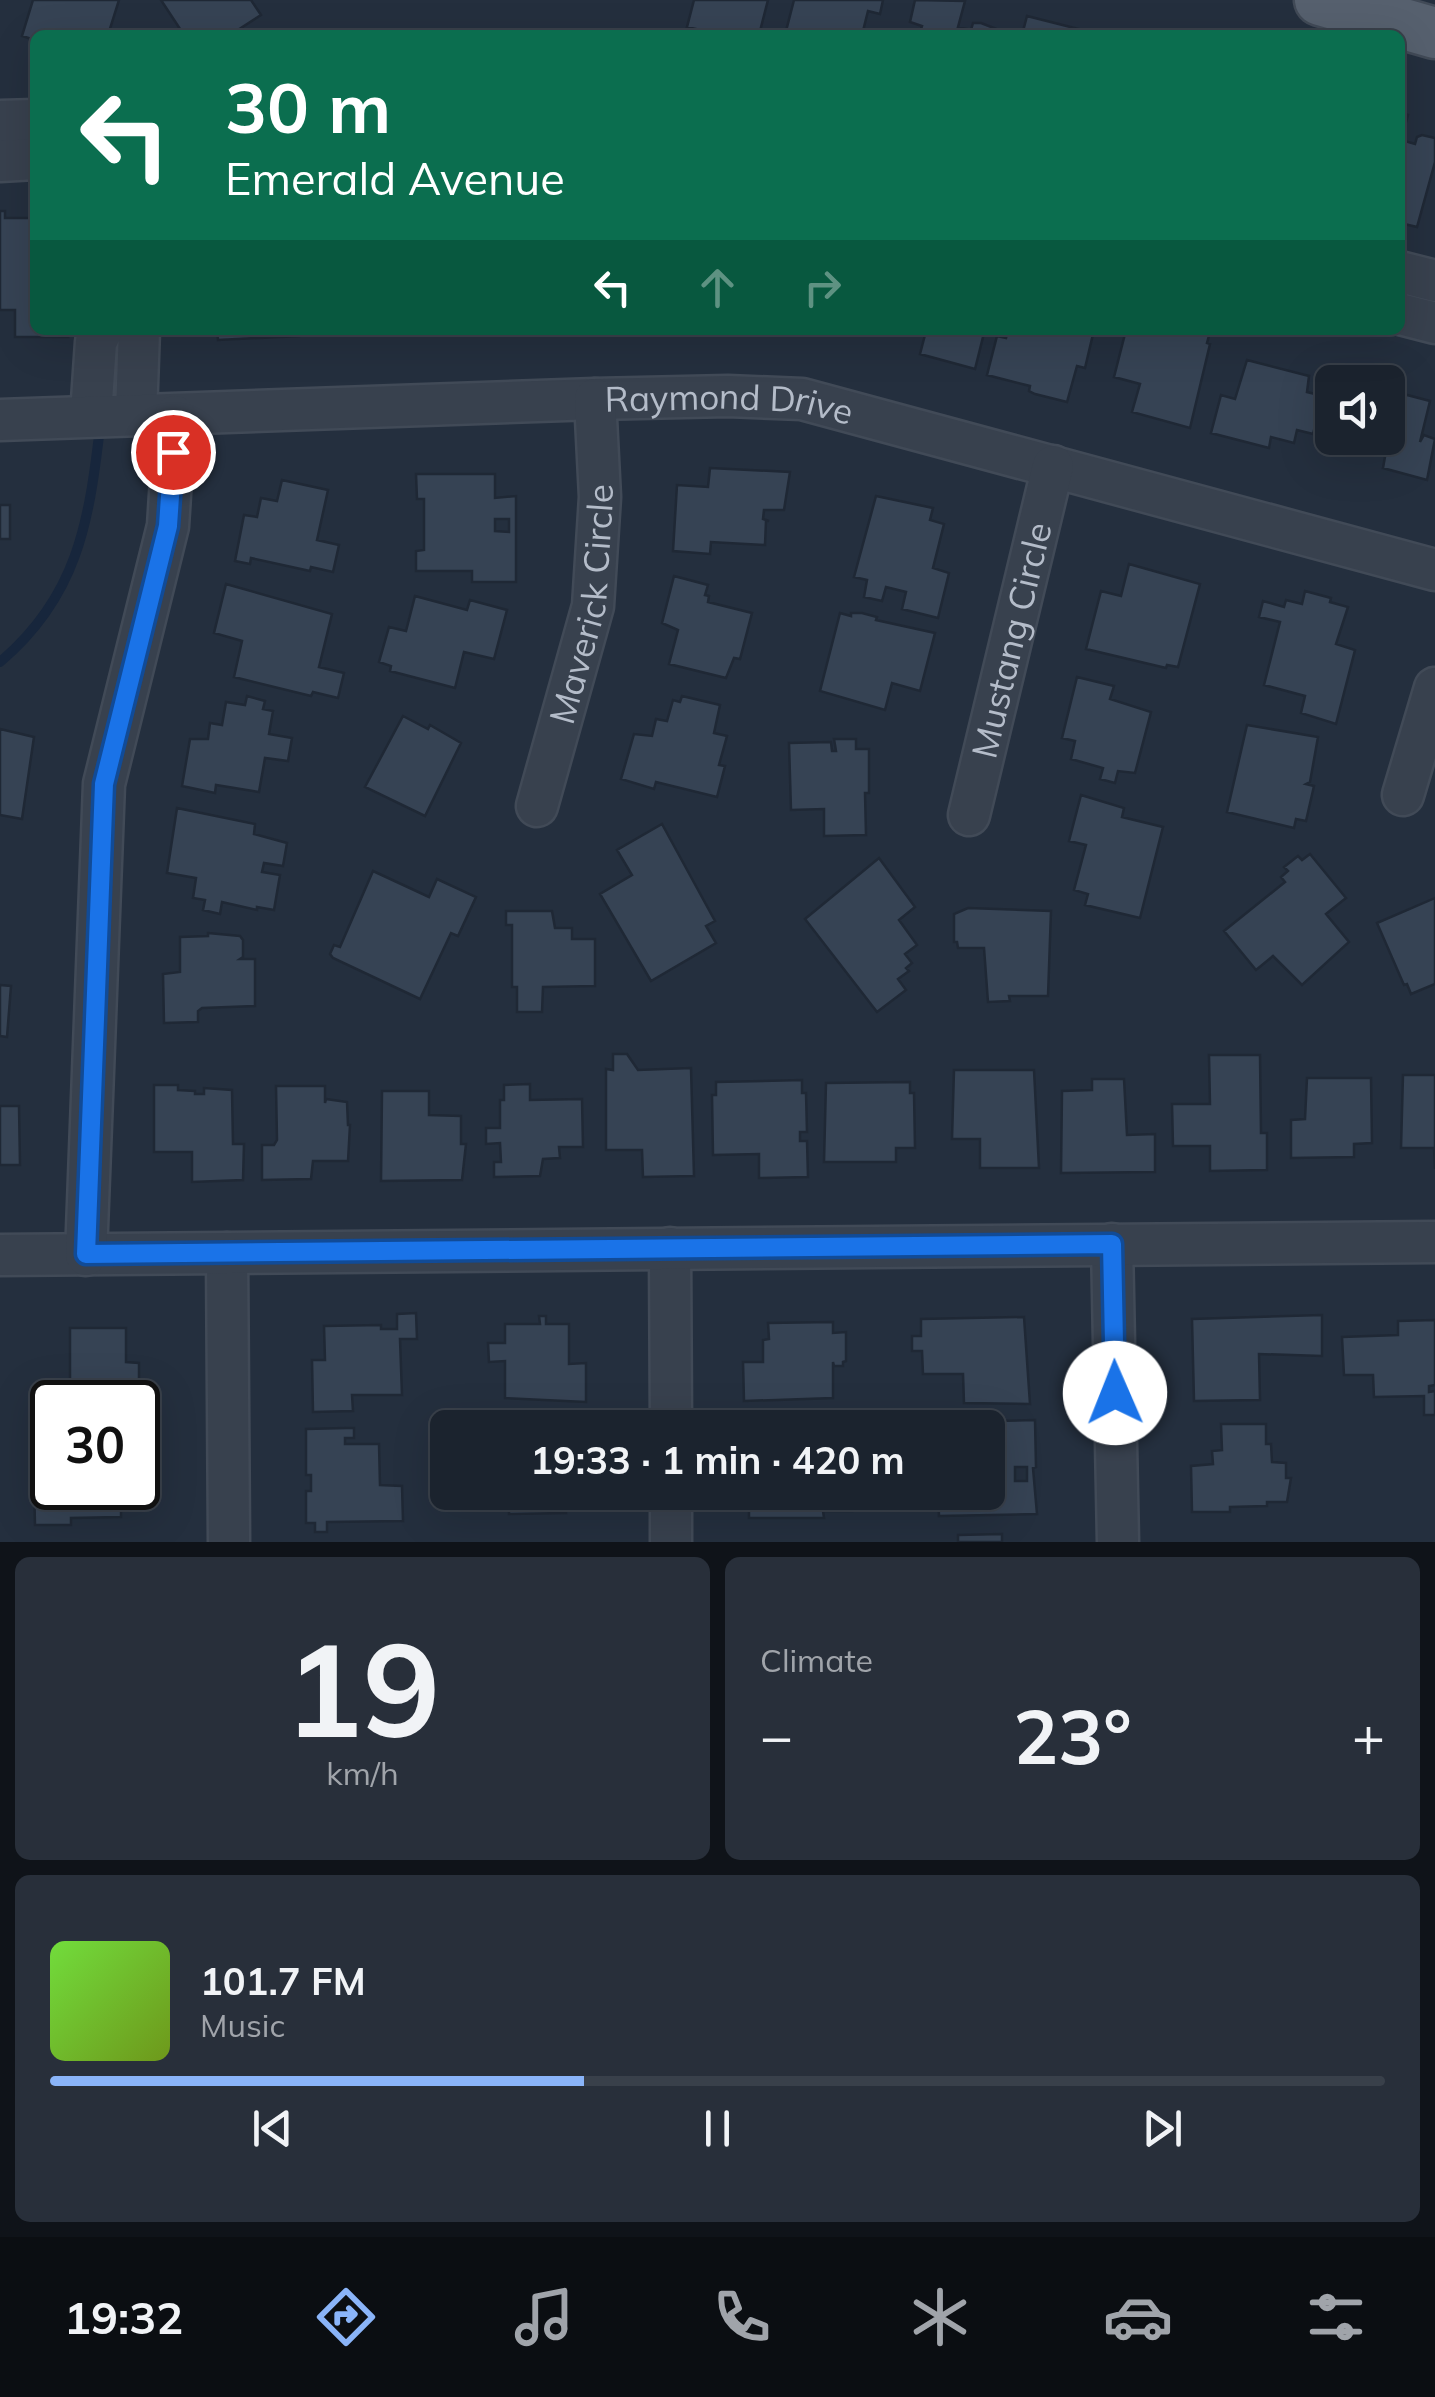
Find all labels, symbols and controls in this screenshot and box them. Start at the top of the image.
text: 30 m [225,63,391,151]
icon: left [60,70,190,200]
text: Emerald Avenue [225,150,565,206]
icon: left [585,260,640,315]
icon: ahead [690,260,745,315]
icon: right [795,260,850,315]
map controls [1315,365,1405,455]
button: sound [1315,365,1405,455]
street label: Raymond Drive [604,374,858,434]
pin [131,410,216,495]
icon: arrive [146,425,201,480]
street label: Maverick Circle [539,483,622,729]
street label: Mustang Circle [962,518,1061,762]
position arrow [1063,1341,1167,1445]
speed limit sign: 30 [30,1380,160,1510]
text: 19:33 · 1 min · 420 m [530,1436,905,1484]
text: 19 [284,1606,441,1770]
text: Climate [760,1640,873,1680]
text: 23° [1013,1689,1132,1783]
text: − [760,1701,793,1770]
text: + [1352,1701,1385,1770]
text: km/h [326,1753,399,1793]
text: 101.7 FM [200,1957,366,2005]
text: Music [200,2005,285,2045]
icon: previous [245,2101,300,2156]
icon: pause [690,2101,745,2156]
icon: next [1135,2101,1190,2156]
icon: directions [311,2282,381,2352]
icon: music [509,2282,579,2352]
icon: phone [707,2282,777,2352]
icon: climate [905,2282,975,2352]
icon: car [1103,2282,1173,2352]
icon: filters [1301,2282,1371,2352]
text: 19:32 [64,2289,183,2345]

